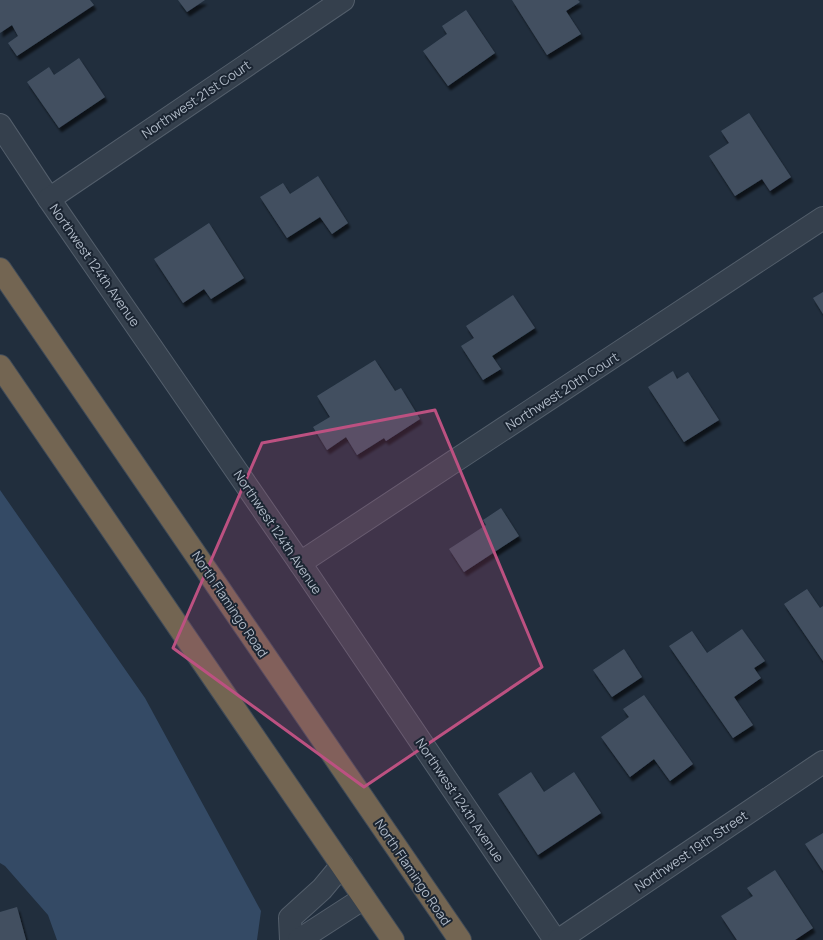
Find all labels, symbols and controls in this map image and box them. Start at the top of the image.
street label: Northwest 21st Court [138,56,254,142]
street label: Northwest 124th Avenue [46,200,144,330]
street label: Northwest 20th Court [502,348,622,434]
street label: Northwest 124th Avenue [230,466,327,598]
street label: North Flamingo Road [188,547,272,661]
street label: Northwest 124th Avenue [412,734,509,866]
street label: Northwest 19th Street [631,806,751,896]
street label: North Flamingo Road [371,815,455,929]

